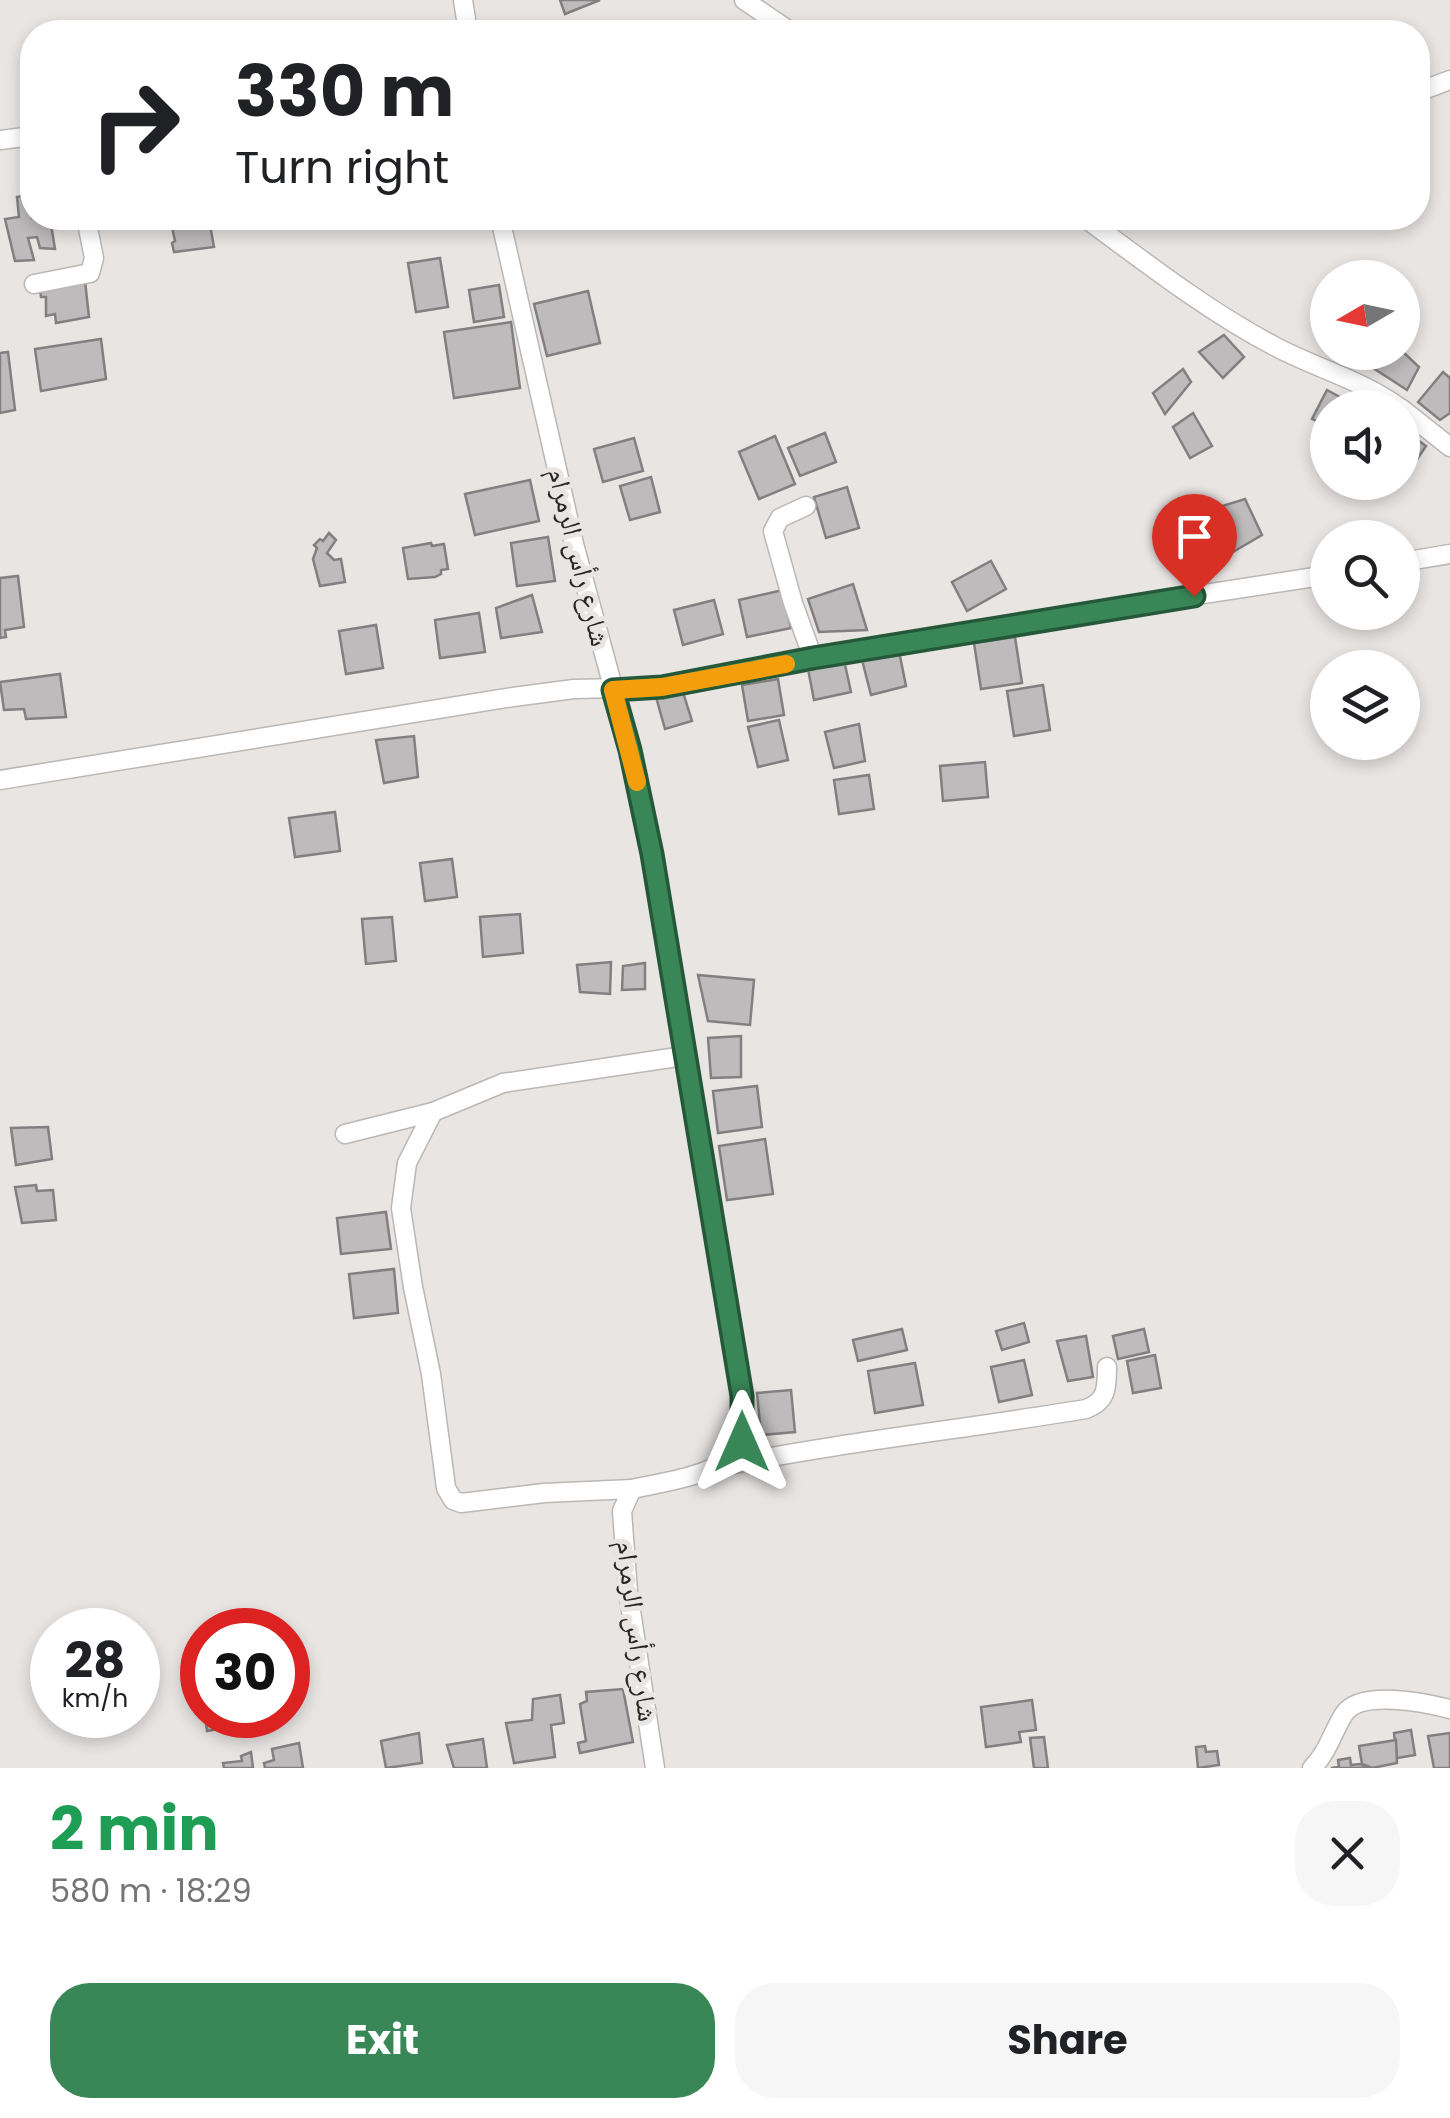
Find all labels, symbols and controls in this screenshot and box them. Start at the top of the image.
text: 330 m [235,42,454,141]
icon: right [70,60,200,190]
text: Turn right [235,136,449,199]
north arrow [1310,260,1420,370]
map controls [1310,260,1420,760]
button: sound [1310,390,1420,500]
street label: شارع رأس الرمرام [538,464,620,650]
pin [1152,494,1237,597]
icon: arrive [1167,509,1222,564]
button: search [1310,520,1420,630]
button: layers [1310,650,1420,760]
position arrow [690,1390,794,1494]
street label: شارع رأس الرمرام [607,1538,667,1724]
speed limit sign: 30 [180,1608,310,1738]
text: 28 [65,1625,125,1696]
text: km/h [62,1681,128,1716]
text: 2 min [50,1787,219,1871]
button: close [1295,1801,1400,1906]
text: 580 m · 18:29 [50,1868,252,1913]
button: Exit [50,1983,715,2098]
button: Share [735,1983,1400,2098]

